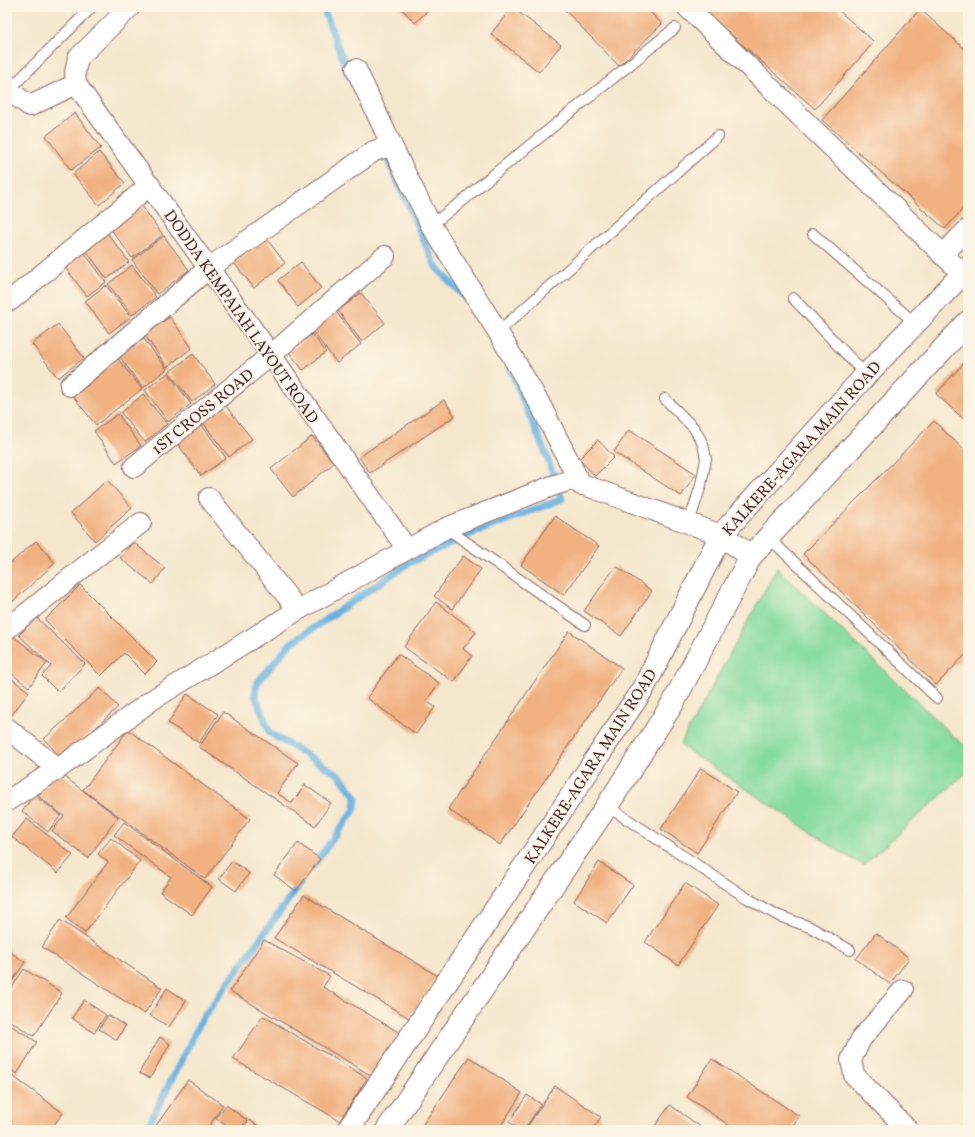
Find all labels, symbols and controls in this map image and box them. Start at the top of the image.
street label: DODDA KEMPAIAH LAYOUT ROAD [158,206,323,429]
street label: KALKERE-AGARA MAIN ROAD [718,357,887,542]
street label: 1ST CROSS ROAD [147,364,259,461]
street label: KALKERE-AGARA MAIN ROAD [520,665,663,869]

